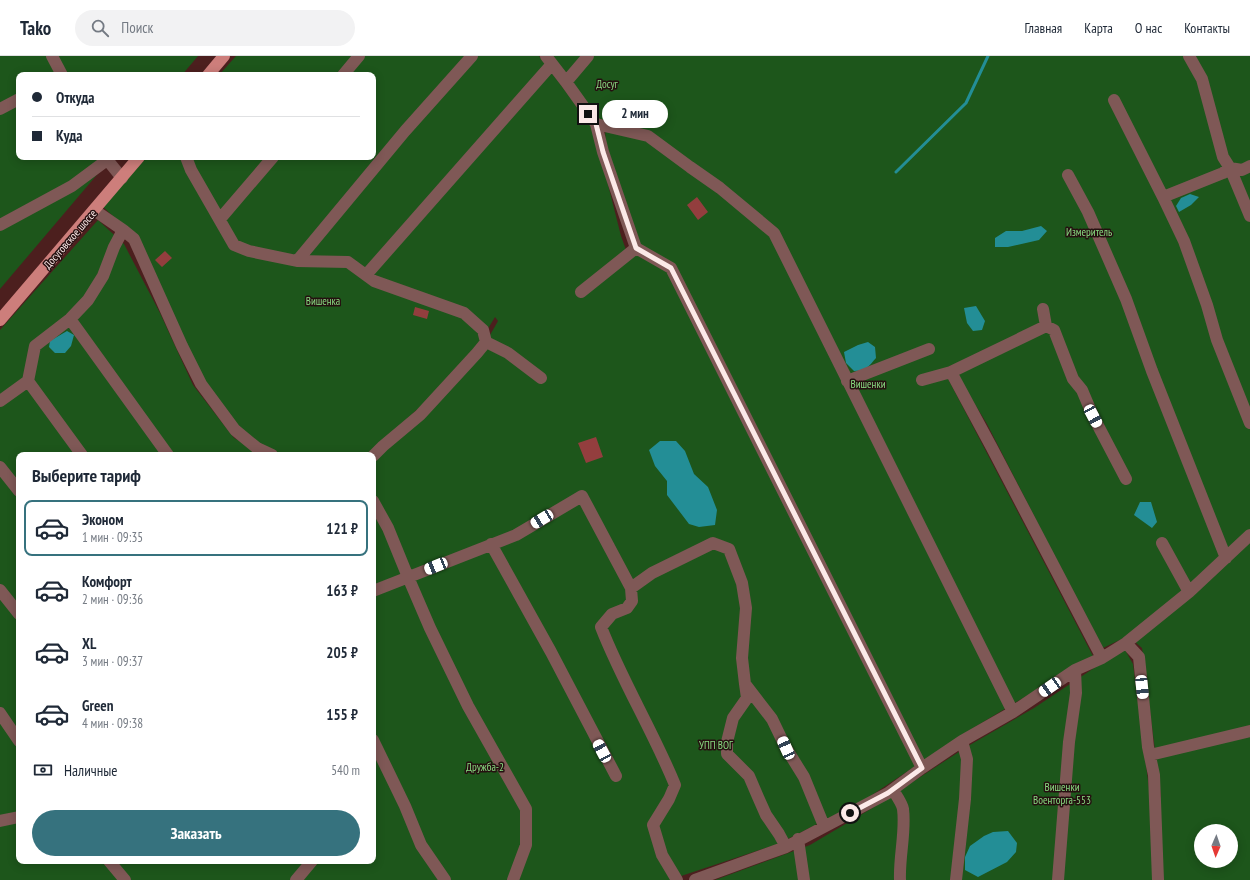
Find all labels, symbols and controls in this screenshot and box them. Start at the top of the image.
search box [75,10,355,46]
text: Tako [20,16,51,40]
icon: search [89,17,111,39]
text: Поиск [121,18,153,37]
text: Главная [1024,19,1062,37]
text: Карта [1084,19,1113,37]
text: О нас [1135,19,1162,37]
text: Контакты [1184,19,1230,37]
park label: Досуг [596,77,619,91]
text: Откуда [56,88,95,107]
callout: 2 мин [602,100,668,128]
route end [579,105,597,123]
text: 2 мин [621,105,649,122]
text: Куда [56,126,83,145]
street label: Досуговское шоссе [41,206,100,271]
park label: Измеритель [1066,225,1112,239]
park label: Вишенка [306,294,340,308]
park label: Вишенки [851,377,886,391]
car [1082,403,1104,429]
text: Выберите тариф [32,464,141,487]
car [529,508,555,530]
icon: car [34,510,70,546]
text: Эконом [82,510,123,529]
text: 121 ₽ [326,519,358,538]
text: 1 мин · 09:35 [82,529,143,546]
car [423,556,449,576]
icon: car [34,572,70,608]
text: Комфорт [82,572,132,591]
text: 163 ₽ [326,581,358,600]
text: 2 мин · 09:36 [82,591,143,608]
icon: car [34,634,70,670]
text: XL [82,634,96,653]
text: 205 ₽ [326,643,358,662]
text: 3 мин · 09:37 [82,653,143,670]
car [1135,674,1149,700]
car [1037,675,1063,699]
icon: car [34,696,70,732]
text: Green [82,696,114,715]
text: 155 ₽ [326,705,358,724]
text: 4 мин · 09:38 [82,715,143,732]
car [776,735,796,761]
car [591,738,613,764]
park label: УПП ВОГ [699,738,734,752]
icon: cash [32,759,54,781]
park label: Дружба-2 [466,760,504,774]
text: Наличные [64,761,117,780]
text: 540 m [331,762,360,779]
park label: Вишенки Военторга-553 [1033,780,1091,807]
route start [841,804,859,822]
button: Заказать [32,810,360,856]
north arrow [1194,824,1238,868]
map controls [1194,824,1238,868]

